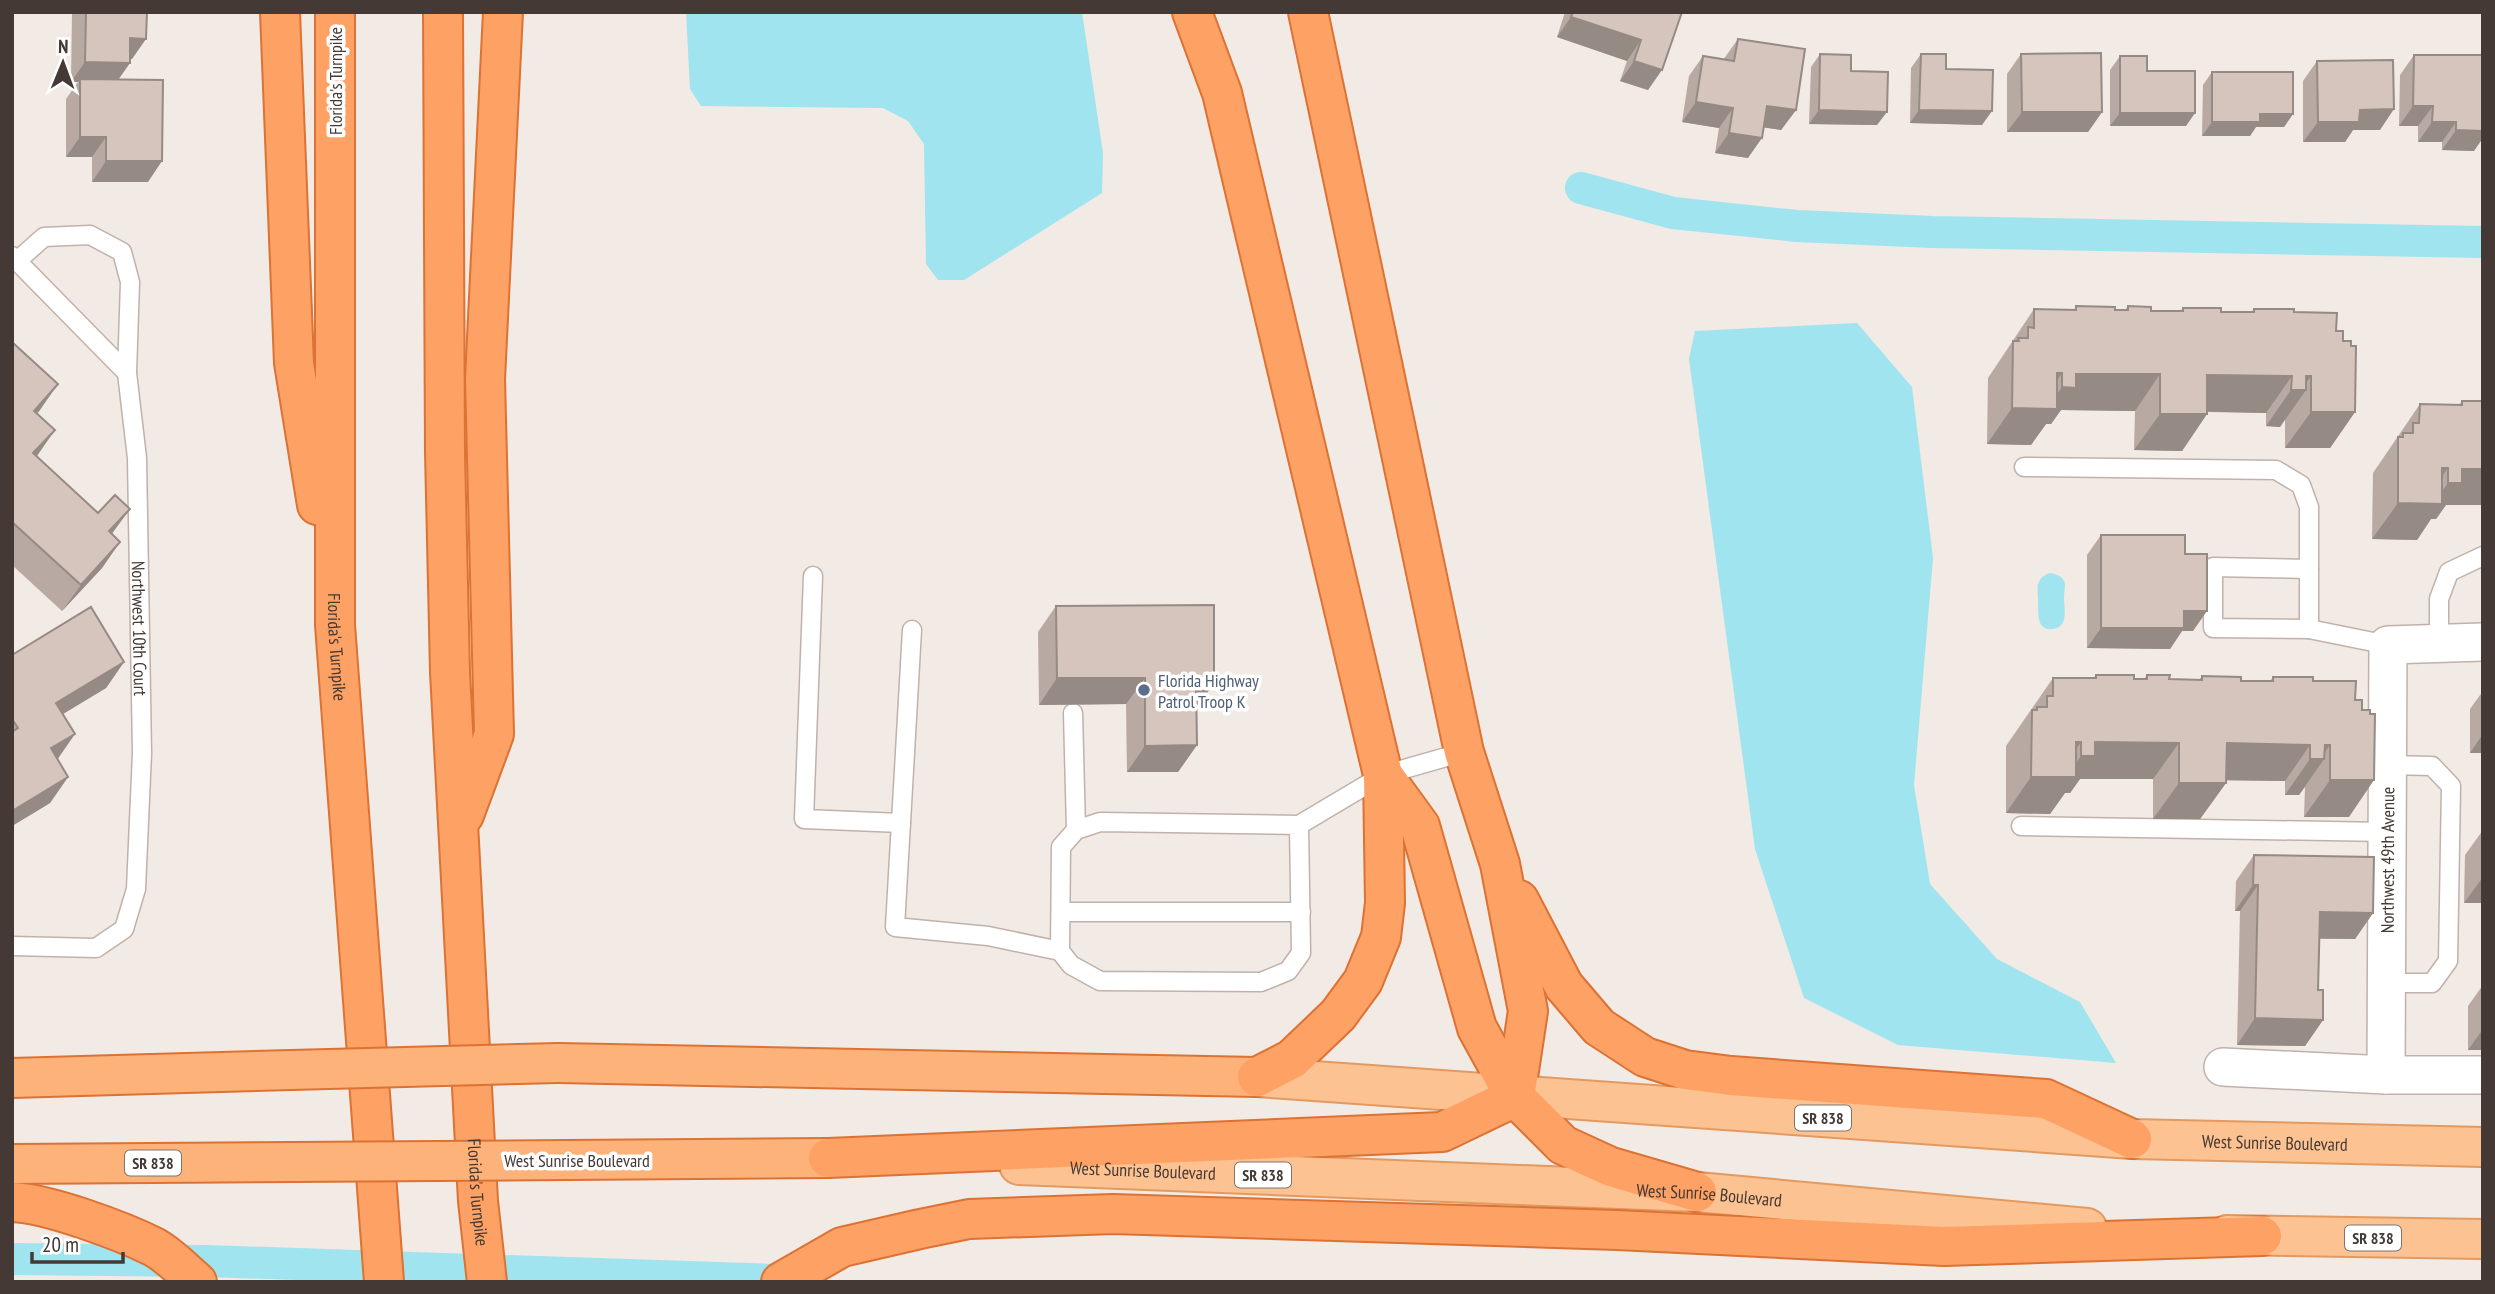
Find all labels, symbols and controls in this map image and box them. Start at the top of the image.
street label: Florida's Turnpike [324,27,347,135]
north arrow [28,28,98,98]
text: N [58,34,69,58]
street label: Northwest 10th Court [127,561,153,696]
street label: Florida's Turnpike [323,593,352,702]
place label: Florida Highway Patrol Troop K [1158,669,1259,713]
marker: Florida Highway Patrol Troop K [1136,682,1152,698]
street label: Northwest 49th Avenue [2375,787,2399,933]
road number: SR 838 [1795,1106,1851,1130]
street label: West Sunrise Boulevard [2202,1129,2348,1155]
street label: Florida's Turnpike [463,1138,494,1247]
street label: West Sunrise Boulevard [504,1149,650,1172]
road number: SR 838 [125,1150,181,1176]
street label: West Sunrise Boulevard [1070,1156,1216,1184]
road number: SR 838 [1235,1162,1291,1188]
street label: West Sunrise Boulevard [1636,1178,1783,1211]
scale bar [32,1220,122,1264]
road number: SR 838 [2345,1226,2401,1250]
text: 20 m [42,1231,79,1258]

